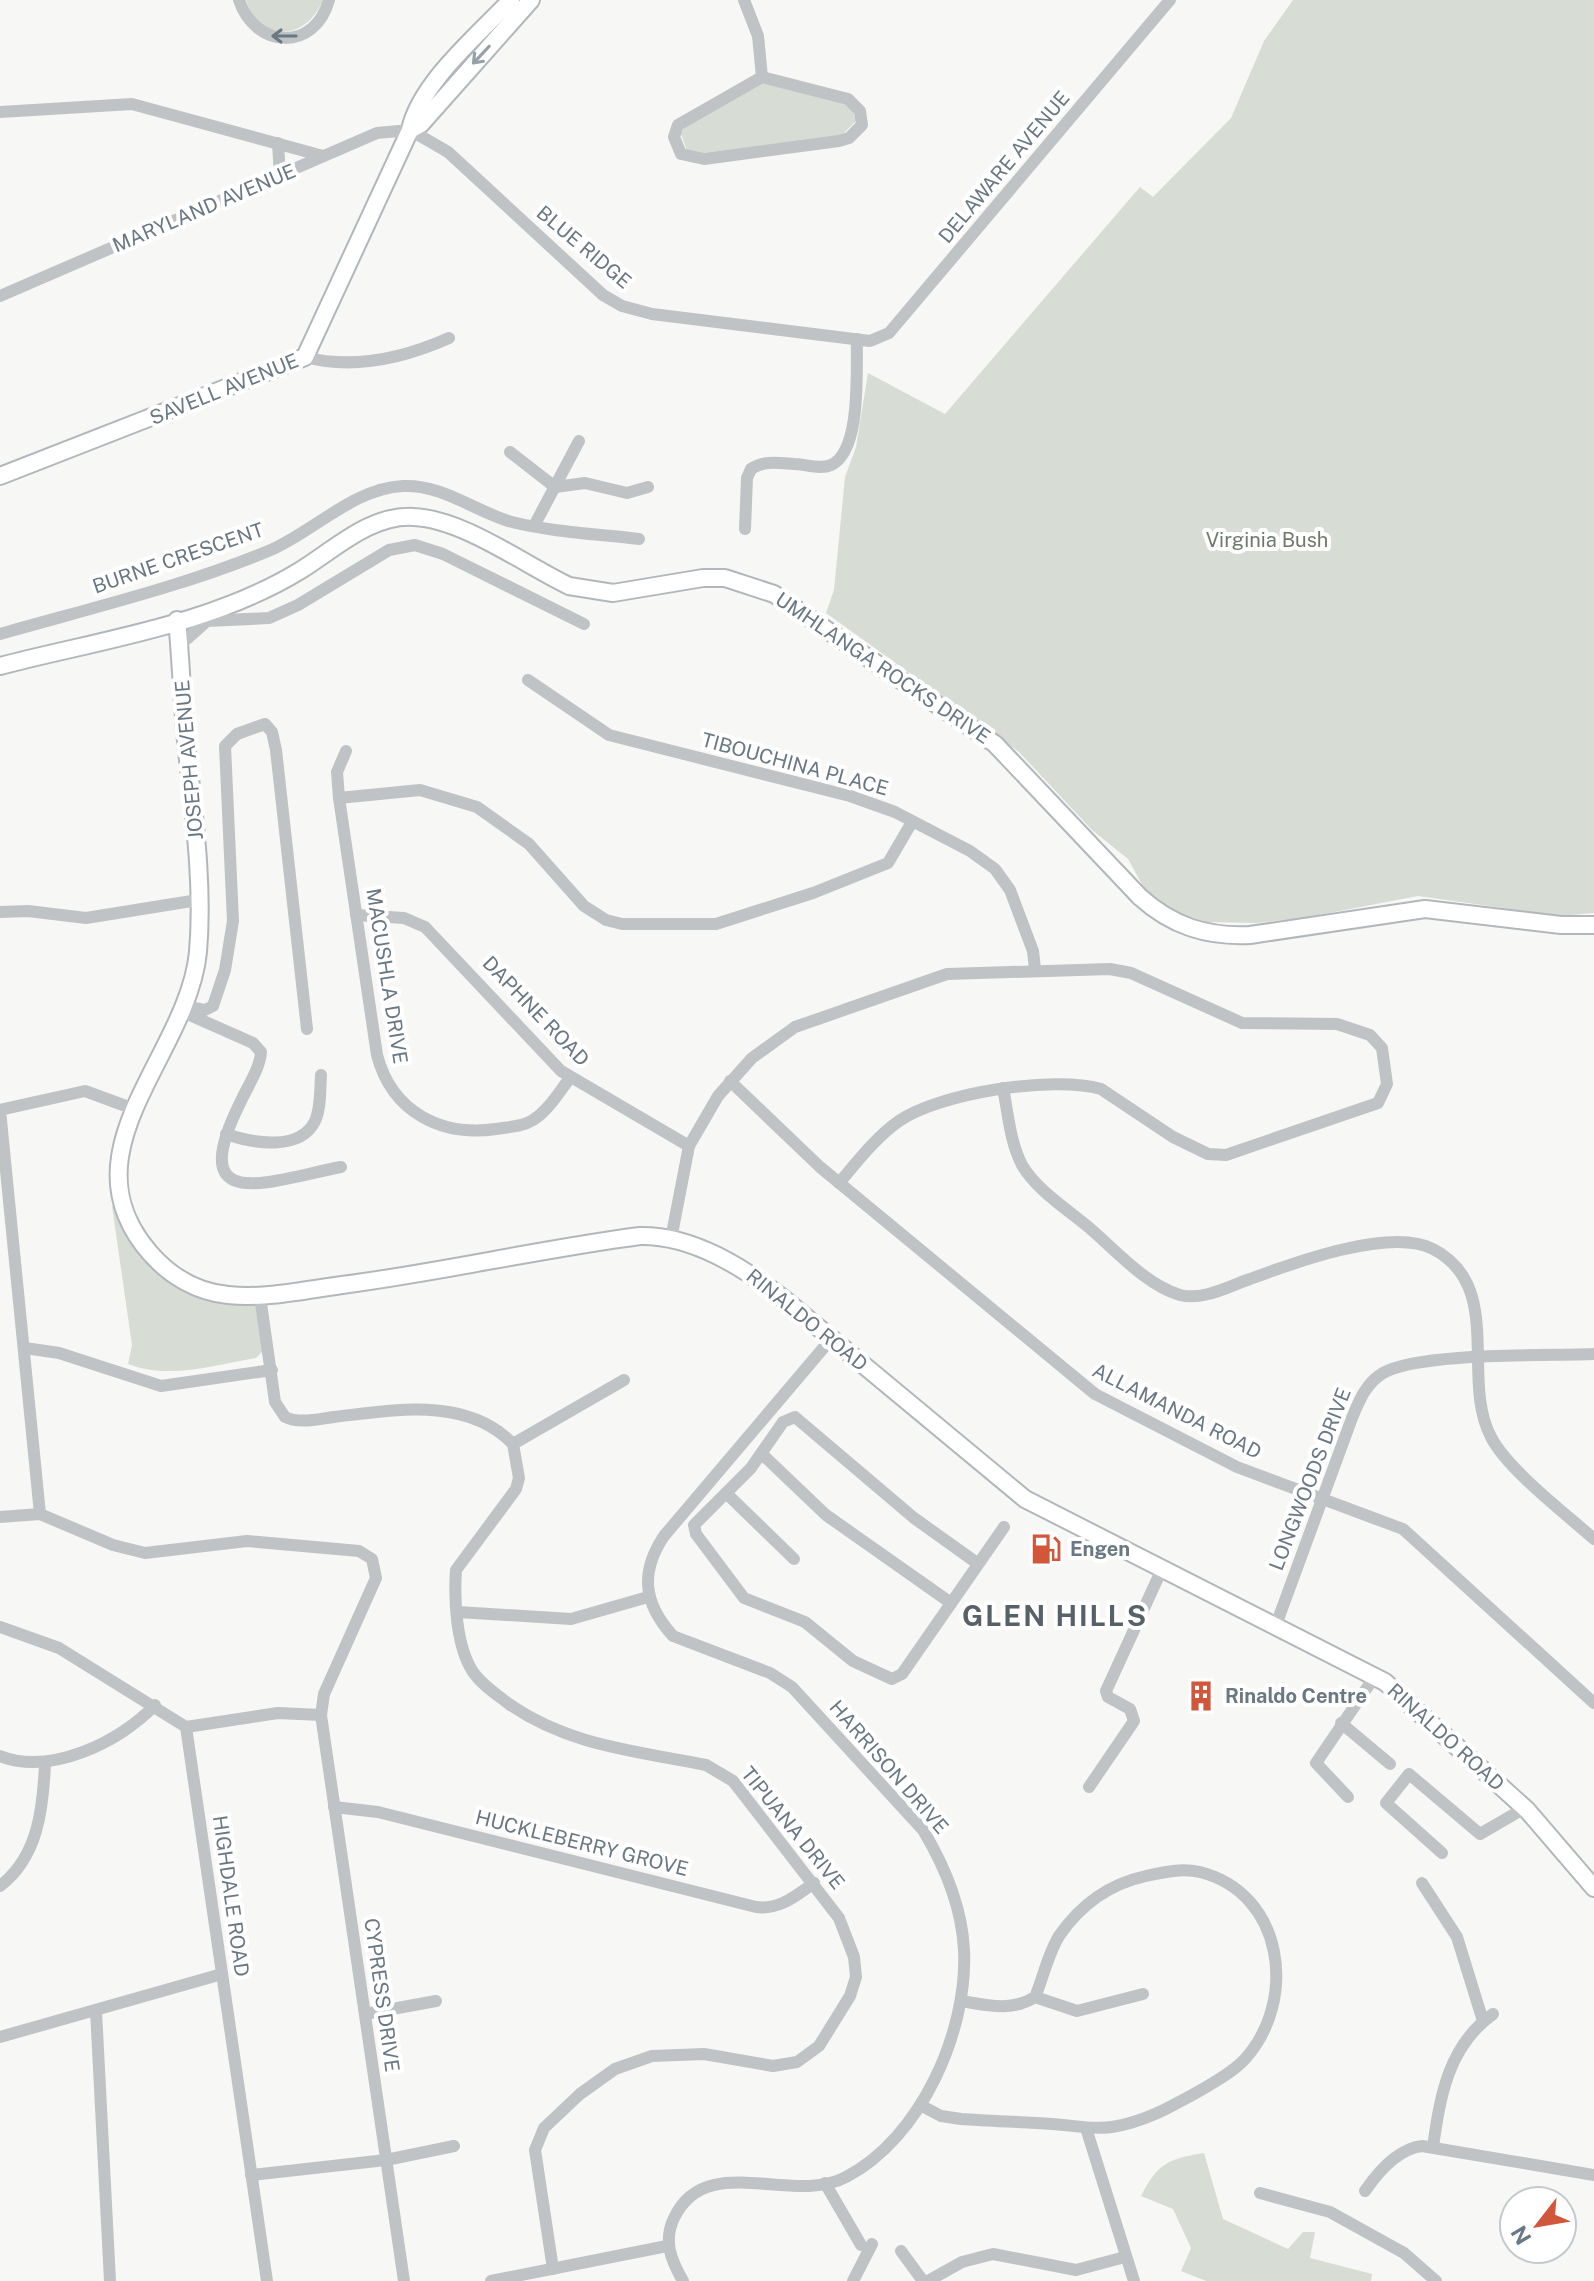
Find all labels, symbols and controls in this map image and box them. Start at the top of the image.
one-way arrow [272,28,298,44]
one-way arrow [473,44,491,64]
street label: DELAWARE AVENUE [933,86,1075,248]
street label: MARYLAND AVENUE [109,159,299,257]
street label: BLUE RIDGE [532,201,636,293]
street label: SAVELL AVENUE [146,348,302,430]
street label: BURNE CRESCENT [89,517,267,599]
park label: Virginia Bush [1206,528,1328,552]
street label: UMHLANGA ROCKS DRIVE [771,587,995,749]
street label: JOSEPH AVENUE [170,679,208,841]
street label: TIBOUCHINA PLACE [699,728,891,800]
street label: MACUSHLA DRIVE [361,886,413,1066]
street label: DAPHNE ROAD [478,951,594,1071]
street label: RINALDO ROAD [742,1264,872,1376]
street label: ALLAMANDA ROAD [1088,1358,1266,1464]
street label: LONGWOODS DRIVE [1264,1384,1356,1574]
fuel station icon: Engen [1029,1532,1063,1566]
place label: Engen [1070,1537,1130,1561]
district label: GLEN HILLS [962,1599,1148,1632]
street label: RINALDO ROAD [1383,1678,1509,1796]
building icon: Rinaldo Centre [1184,1679,1218,1713]
place label: Rinaldo Centre [1225,1684,1367,1708]
street label: HARRISON DRIVE [825,1695,953,1839]
street label: TIPUANA DRIVE [736,1762,850,1894]
street label: HUCKLEBERRY GROVE [473,1805,691,1881]
street label: HIGHDALE ROAD [208,1814,254,1978]
street label: CYPRESS DRIVE [359,1917,405,2073]
north arrow [1498,2185,1578,2265]
text: N [1505,2221,1536,2249]

